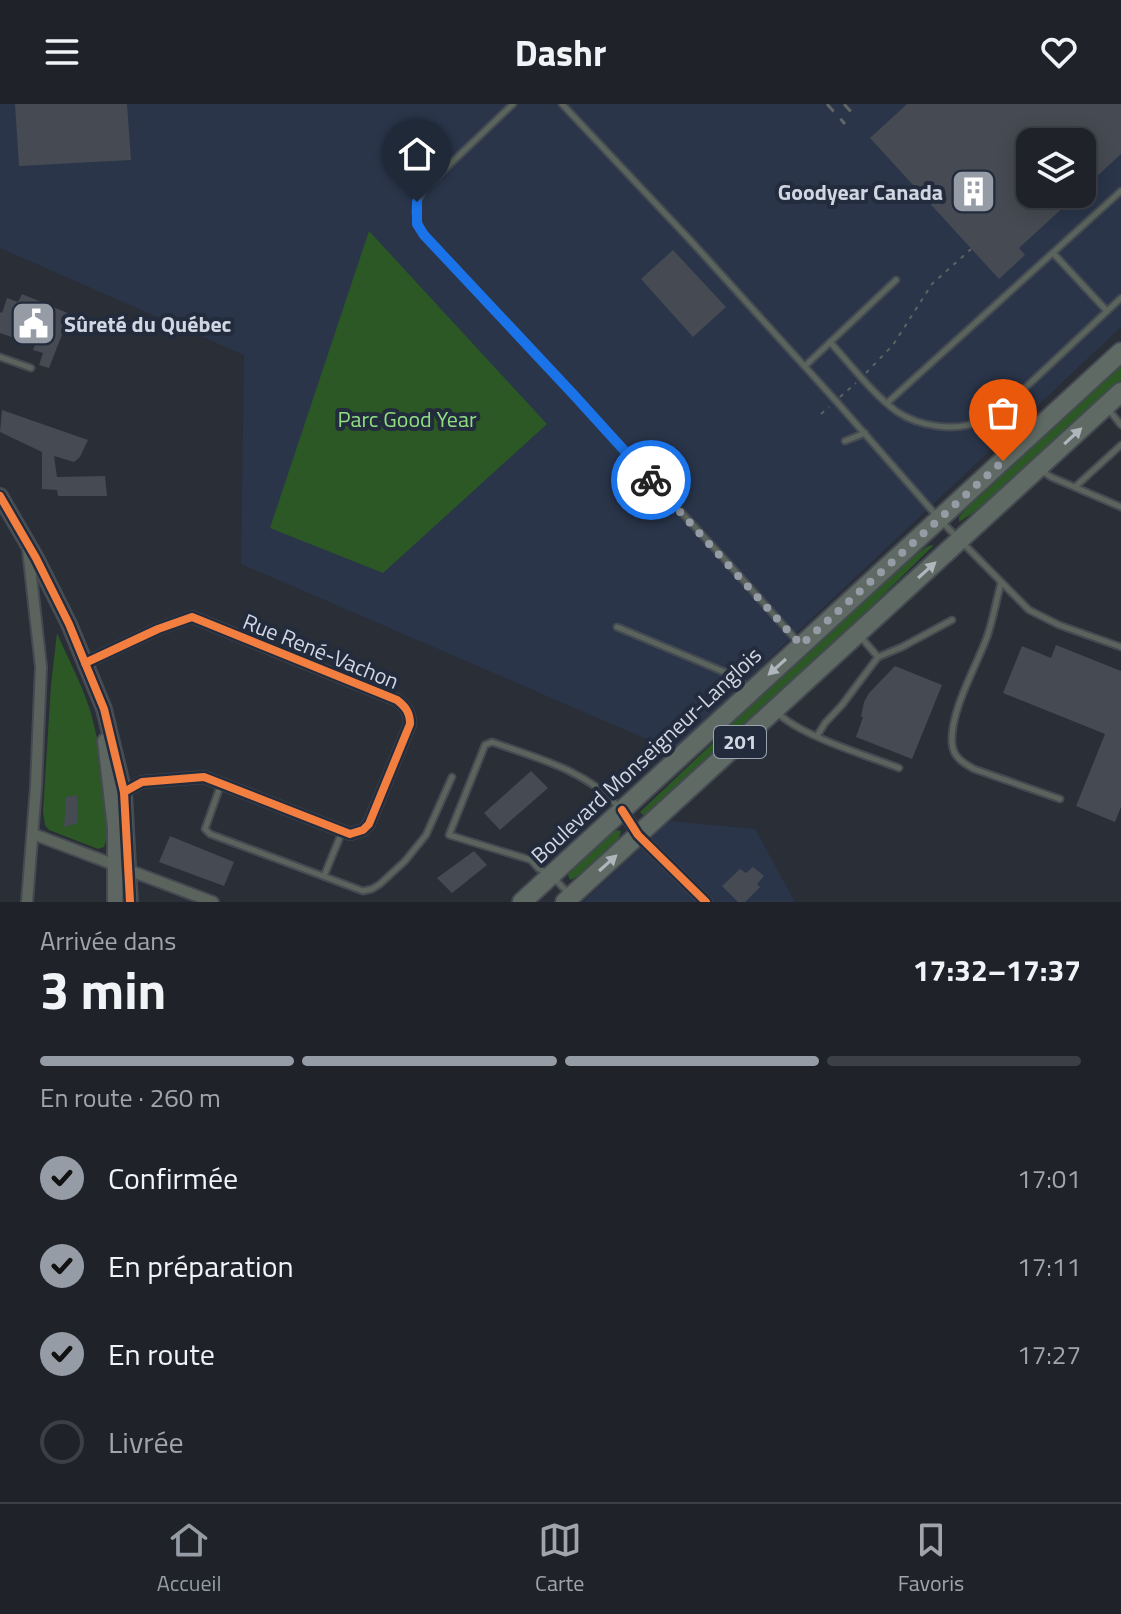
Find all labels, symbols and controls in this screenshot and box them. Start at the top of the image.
text: Dashr [515,25,606,80]
icon: menu [40,30,84,74]
icon: heart [1037,30,1081,74]
pin [383,120,451,202]
map controls [1016,128,1096,208]
button: layers [1016,128,1096,208]
icon: home [395,132,439,176]
building icon: Goodyear Canada [950,168,998,216]
place label: Goodyear Canada [778,175,943,209]
public building icon: Sûreté du Québec [9,300,57,348]
place label: Sûreté du Québec [64,307,231,341]
pin [969,379,1037,461]
icon: bag [981,391,1025,435]
park label: Parc Good Year [337,402,477,436]
one-way arrow [1063,428,1082,446]
courier [611,440,691,520]
icon: bike [629,458,673,502]
one-way arrow [917,561,936,579]
street label: Rue René-Vachon [238,604,404,698]
street label: Boulevard Monseigneur-Langlois [523,639,769,871]
one-way arrow [768,658,788,675]
road number: 201 [714,726,766,758]
one-way arrow [598,855,618,872]
text: Arrivée dans [40,921,176,960]
text: 17:32–17:37 [913,947,1081,993]
text: 3 min [40,950,166,1029]
text: En route · 260 m [40,1078,221,1117]
text: Confirmée [108,1155,238,1201]
icon: check [40,1156,84,1200]
text: 17:01 [1017,1159,1081,1198]
text: En préparation [108,1243,294,1289]
icon: check [40,1244,84,1288]
text: 17:11 [1017,1247,1081,1286]
text: En route [108,1331,215,1377]
icon: check [40,1332,84,1376]
text: 17:27 [1017,1335,1081,1374]
text: Livrée [108,1419,184,1465]
tab: Accueil [157,1518,221,1600]
tab: Carte [535,1518,584,1600]
tab: Favoris [898,1518,964,1600]

